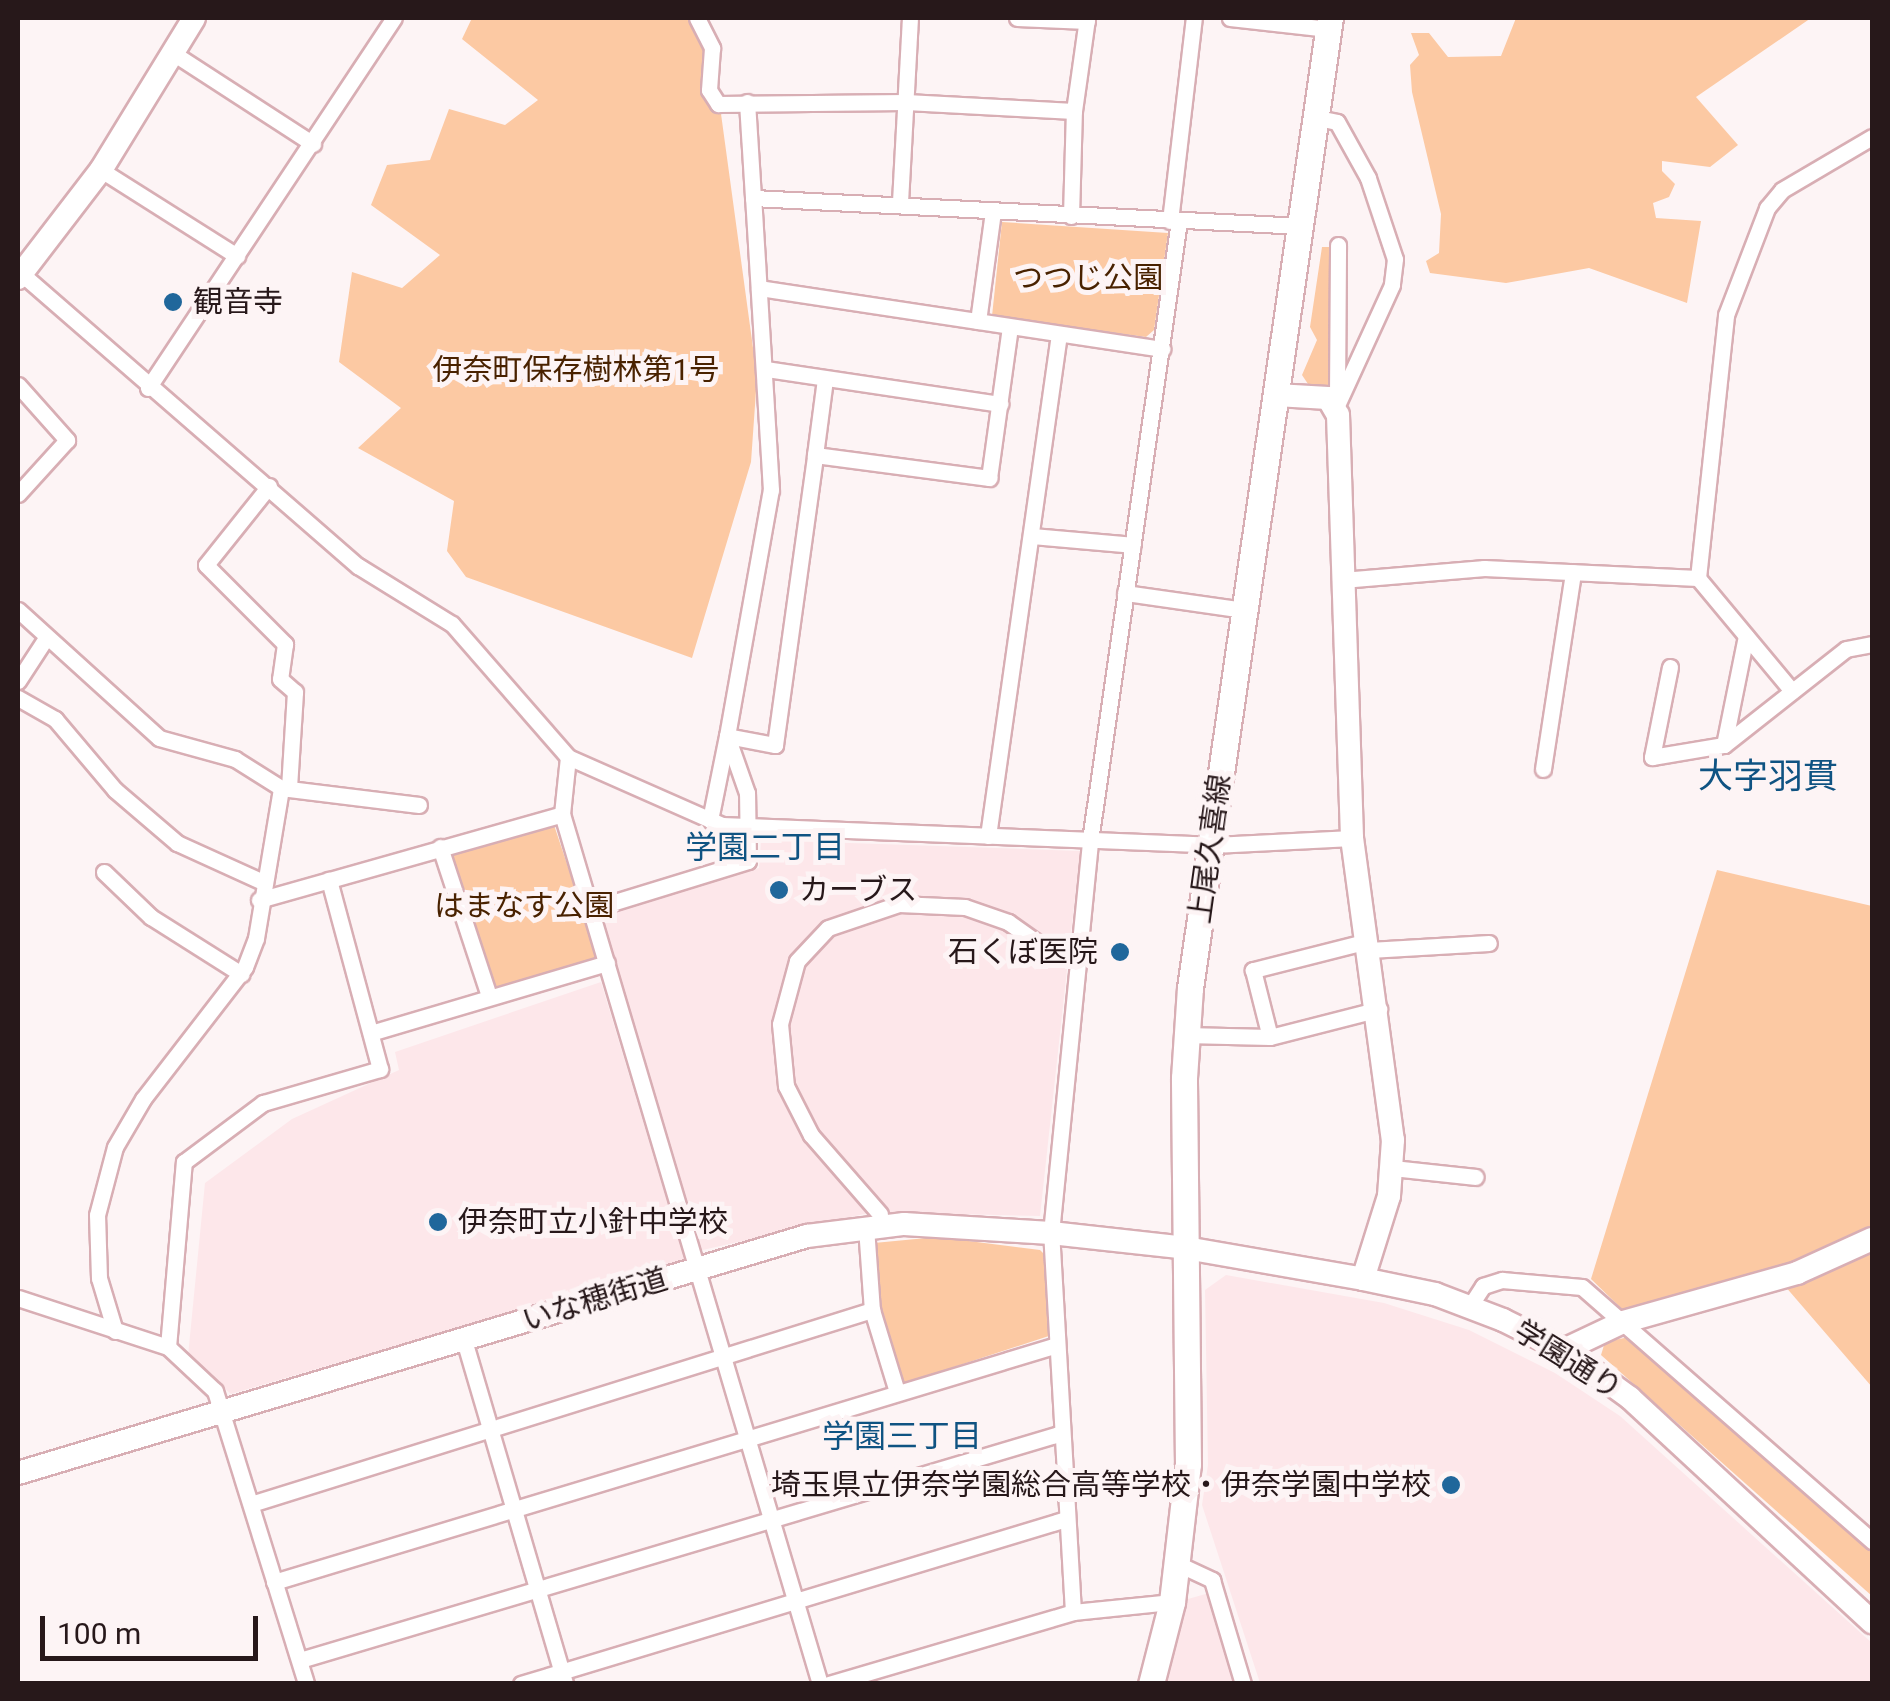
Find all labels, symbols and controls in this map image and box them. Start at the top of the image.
park label: つつじ公園 [1013,260,1163,296]
place label: 観音寺 [193,284,283,320]
marker: 観音寺 [162,291,184,313]
park label: 伊奈町保存樹林第1号 [433,352,719,388]
district label: 大字羽貫 [1698,756,1838,798]
street label: 上尾久喜線 [1182,772,1238,926]
district label: 学園二丁目 [685,828,845,866]
place label: カーブス [799,872,919,908]
marker: カーブス [768,879,790,901]
park label: はまなす公園 [434,888,614,924]
place label: 石くぼ医院 [948,934,1098,970]
marker: 石くぼ医院 [1107,939,1133,965]
place label: 伊奈町立小針中学校 [458,1204,728,1240]
marker: 伊奈町立小針中学校 [427,1211,449,1233]
street label: いな穂街道 [518,1261,672,1339]
street label: 学園通り [1508,1313,1628,1407]
district label: 学園三丁目 [822,1417,982,1455]
place label: 埼玉県立伊奈学園総合高等学校・伊奈学園中学校 [771,1467,1431,1503]
marker: 埼玉県立伊奈学園総合高等学校・伊奈学園中学校 [1440,1474,1462,1496]
scale bar [45,1596,262,1658]
text: 100 m [57,1616,141,1651]

